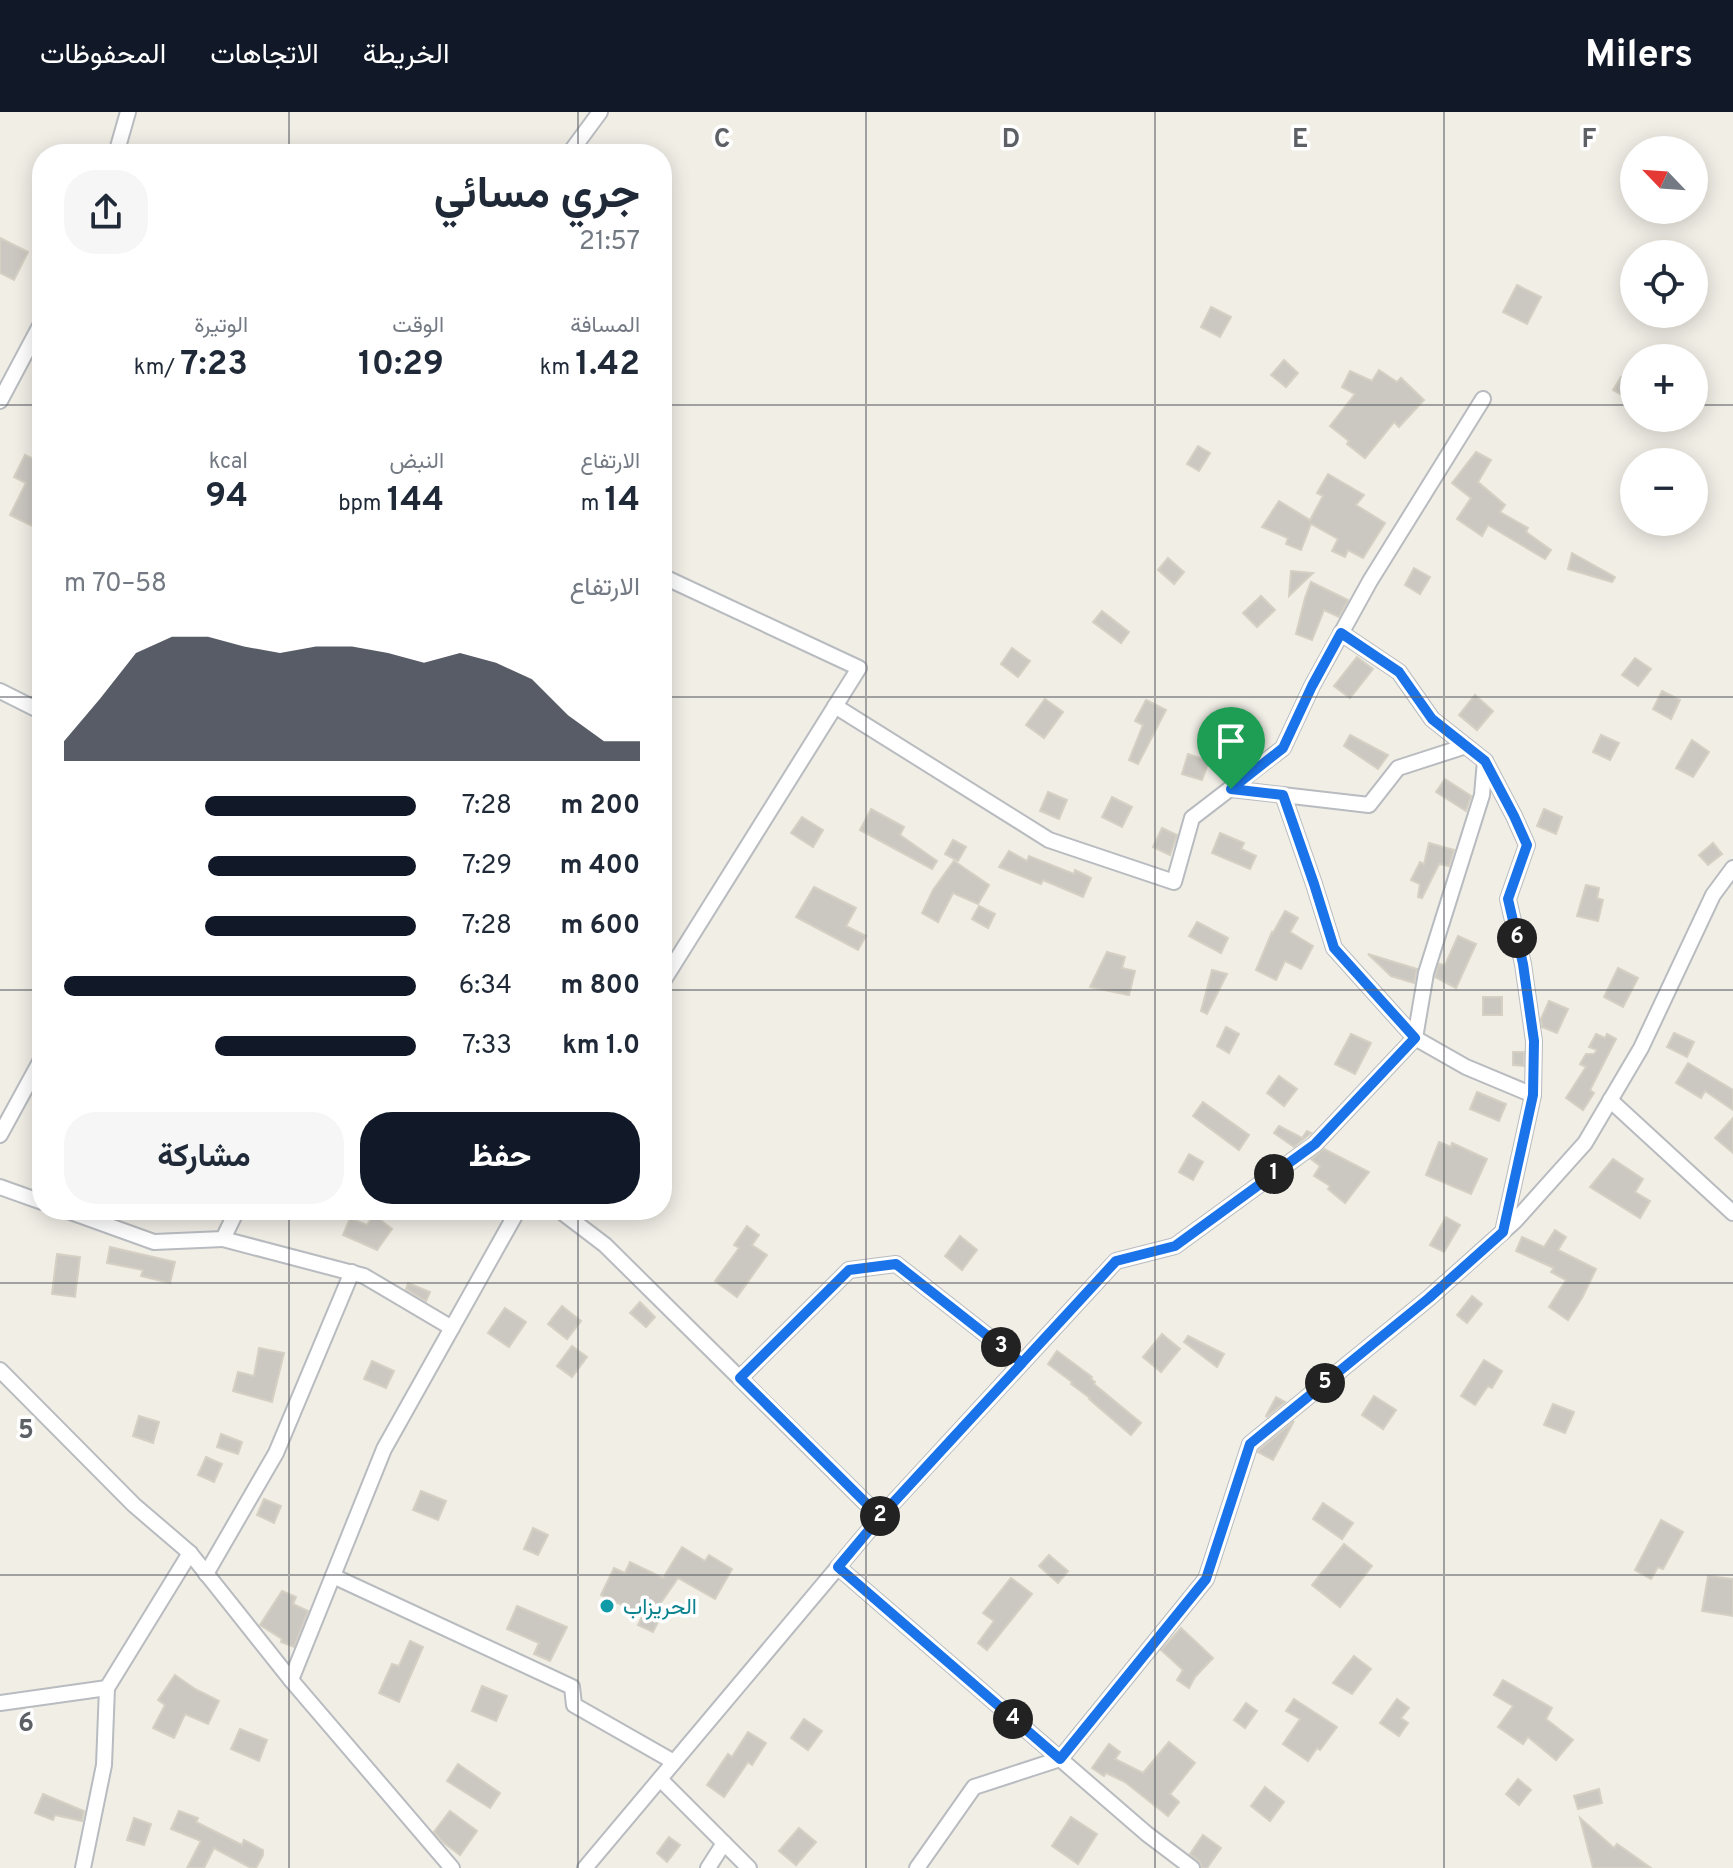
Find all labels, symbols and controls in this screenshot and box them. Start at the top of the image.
text: Milers [1585,32,1693,81]
text: المحفوظات [40,38,166,74]
text: الاتجاهات [210,38,319,74]
text: الخريطة [363,38,449,74]
text: C [714,124,730,157]
text: D [1002,124,1020,157]
text: E [1292,124,1308,157]
text: F [1582,124,1597,157]
north arrow [1620,136,1708,224]
map controls [1620,136,1708,536]
text: جري مسائي [434,168,640,224]
button: share [64,170,148,254]
text: 21:57 [579,226,640,259]
button: locate [1620,240,1708,328]
text: الوتيرة [194,313,248,340]
text: الوقت [392,313,444,340]
text: المسافة [570,313,640,340]
text: 7:23 [180,344,248,387]
text: 10:29 [358,344,444,387]
text: 1.42 [575,344,640,387]
button: + [1620,344,1708,432]
text: /km [134,355,180,382]
text: km [540,355,575,382]
button: − [1620,448,1708,536]
text: kcal [209,449,248,476]
text: النبض [390,449,444,476]
text: الارتفاع [580,449,640,476]
text: 94 [205,476,248,519]
text: 144 [387,480,444,523]
text: 14 [605,480,640,523]
text: bpm [338,491,387,518]
text: m [581,491,605,518]
text: 58–70 m [64,568,167,601]
text: الارتفاع [569,572,640,605]
pin [1197,707,1265,789]
icon: arrive [1209,719,1253,763]
text: 7:28 [462,790,512,823]
text: 200 m [561,790,640,823]
text: 7:29 [462,850,512,883]
text: 400 m [560,850,640,883]
text: 7:28 [462,910,512,943]
text: 600 m [560,910,640,943]
pin: 6 [1497,918,1537,958]
text: 6 [1510,924,1524,951]
text: 6:34 [459,970,512,1003]
text: 800 m [560,970,640,1003]
text: 7:33 [462,1030,512,1063]
text: 1.0 km [562,1030,640,1063]
button: مشاركة [64,1112,344,1204]
button: حفظ [360,1112,640,1204]
pin: 1 [1254,1154,1294,1194]
text: 1 [1270,1160,1278,1187]
pin: 3 [981,1327,1021,1367]
text: 3 [994,1333,1008,1360]
pin: 5 [1305,1363,1345,1403]
text: 5 [1318,1369,1332,1396]
text: 5 [18,1415,34,1448]
pin: 2 [860,1496,900,1536]
text: 2 [873,1502,887,1529]
place label: الحريزاب [623,1595,697,1622]
marker: الحريزاب [598,1597,616,1615]
pin: 4 [993,1699,1033,1739]
text: 4 [1006,1705,1020,1732]
text: 6 [18,1708,34,1741]

